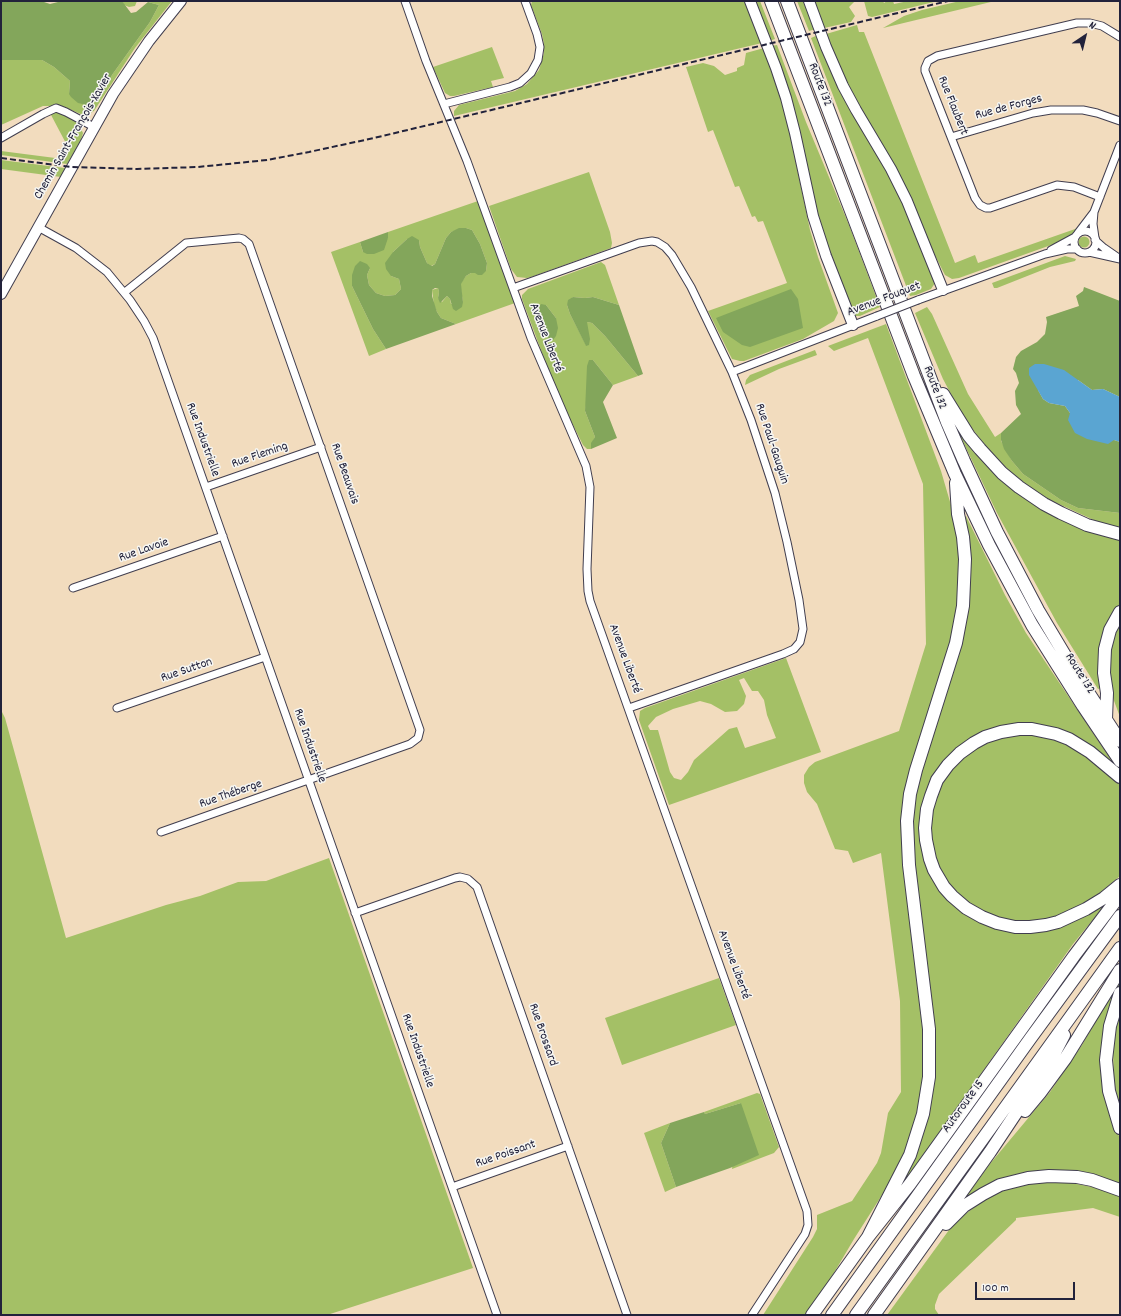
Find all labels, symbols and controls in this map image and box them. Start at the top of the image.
north arrow [1065,16,1105,56]
text: N [1085,18,1099,34]
street label: Route 132 [804,61,834,109]
street label: Chemin Saint-François-Xavier [32,71,116,203]
street label: Rue Flaubert [933,74,971,138]
street label: Rue de Forges [974,92,1044,124]
street label: Avenue Fouquet [845,279,923,321]
street label: Avenue Liberté [525,301,565,375]
street label: Route 132 [919,364,949,412]
street label: Rue Industrielle [181,401,223,479]
street label: Rue Paul-Gauguin [751,402,791,486]
street label: Rue Fleming [230,439,290,473]
street label: Rue Beauvais [326,441,362,507]
street label: Rue Lavoie [117,535,171,567]
street label: Avenue Liberté [604,622,644,696]
street label: Route 132 [1060,651,1098,697]
street label: Rue Sutton [159,655,215,687]
street label: Rue Industrielle [289,707,329,785]
street label: Rue Théberge [198,777,264,813]
street label: Avenue Liberté [713,928,753,1002]
street label: Rue Brossard [524,1002,560,1068]
street label: Rue Industrielle [397,1012,437,1090]
street label: Autoroute 15 [940,1077,988,1137]
street label: Rue Poissant [474,1137,538,1173]
scale bar [977,1274,1077,1300]
text: 100 m [982,1280,1009,1297]

